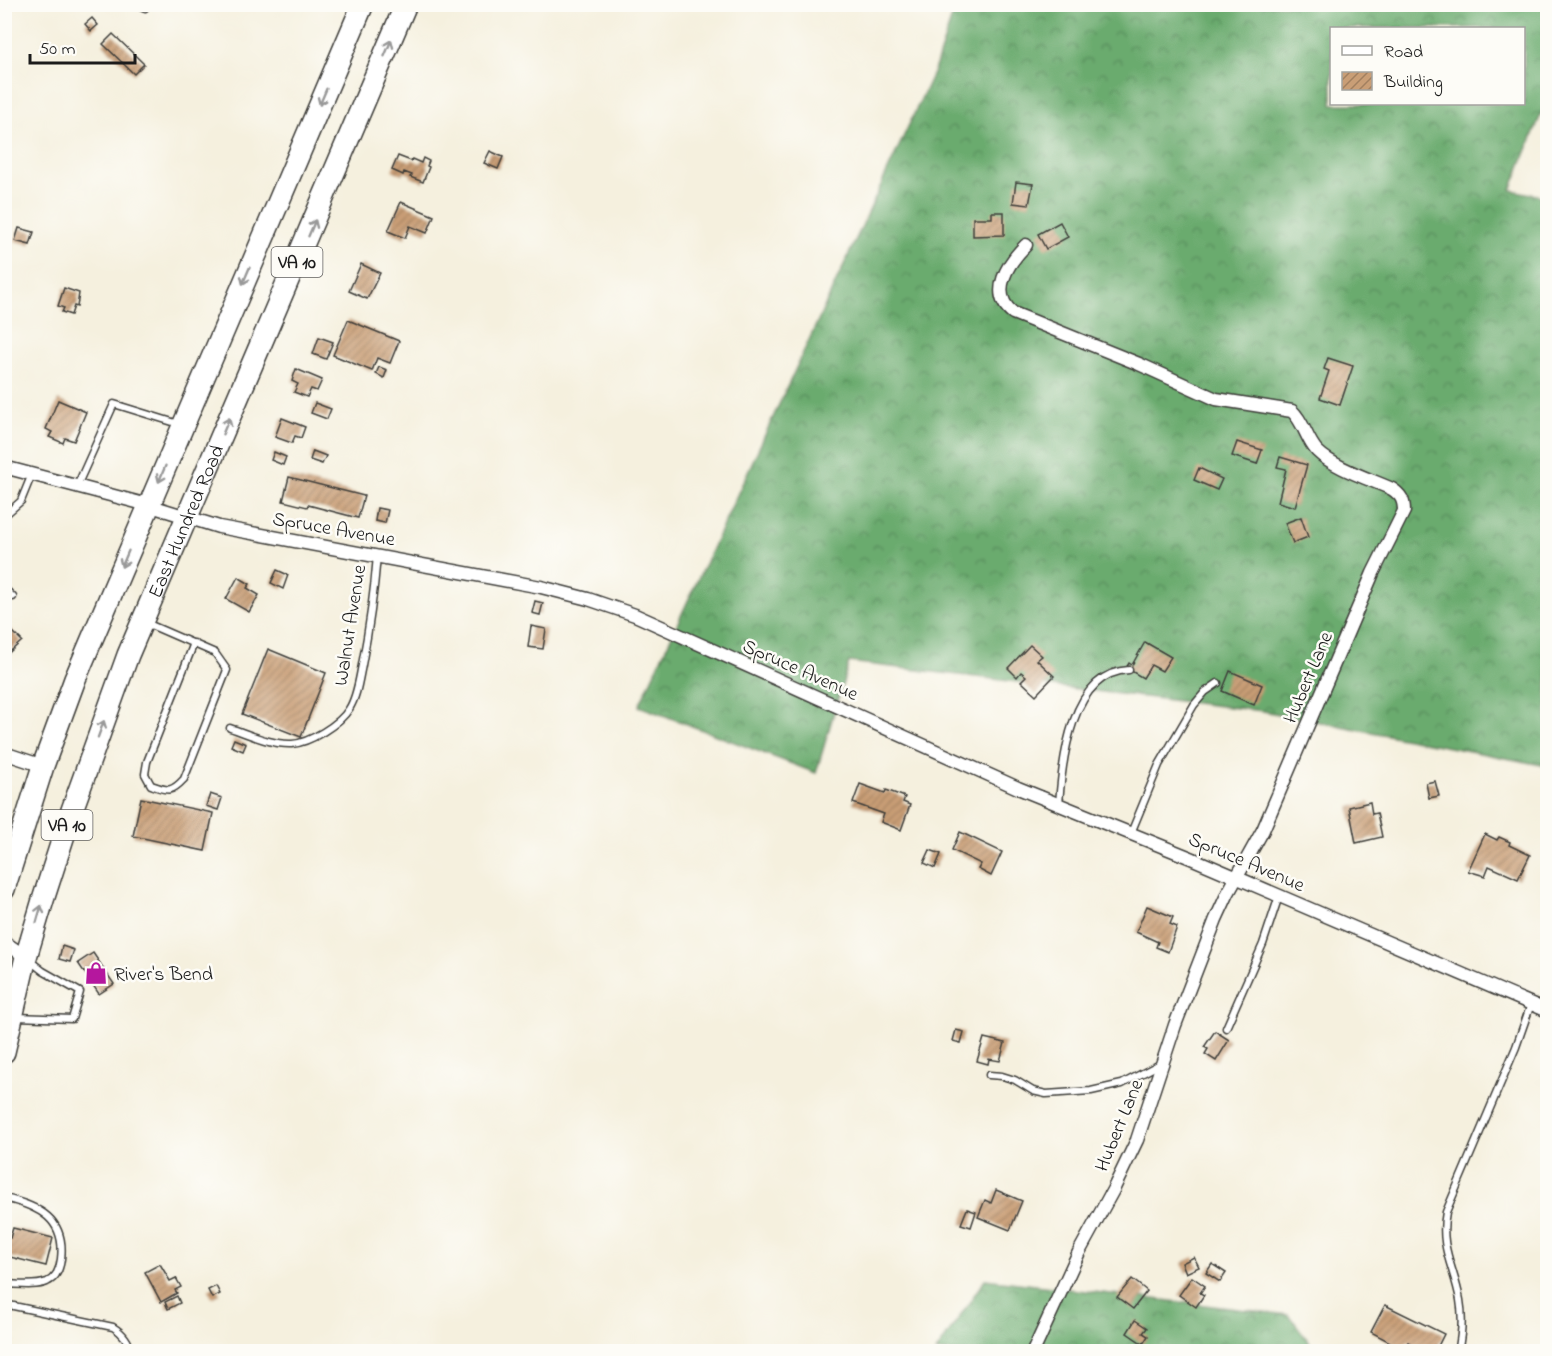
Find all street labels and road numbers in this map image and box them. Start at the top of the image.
road number: VA 10 [272,247,322,277]
street label: East Hundred Road [142,441,233,603]
street label: Spruce Avenue [270,505,397,556]
street label: Walnut Avenue [328,563,375,688]
street label: Hubert Lane [1277,627,1342,729]
street label: Spruce Avenue [737,633,863,710]
road number: VA 10 [42,810,92,840]
street label: Spruce Avenue [1183,826,1309,901]
street label: Hubert Lane [1089,1075,1152,1177]

